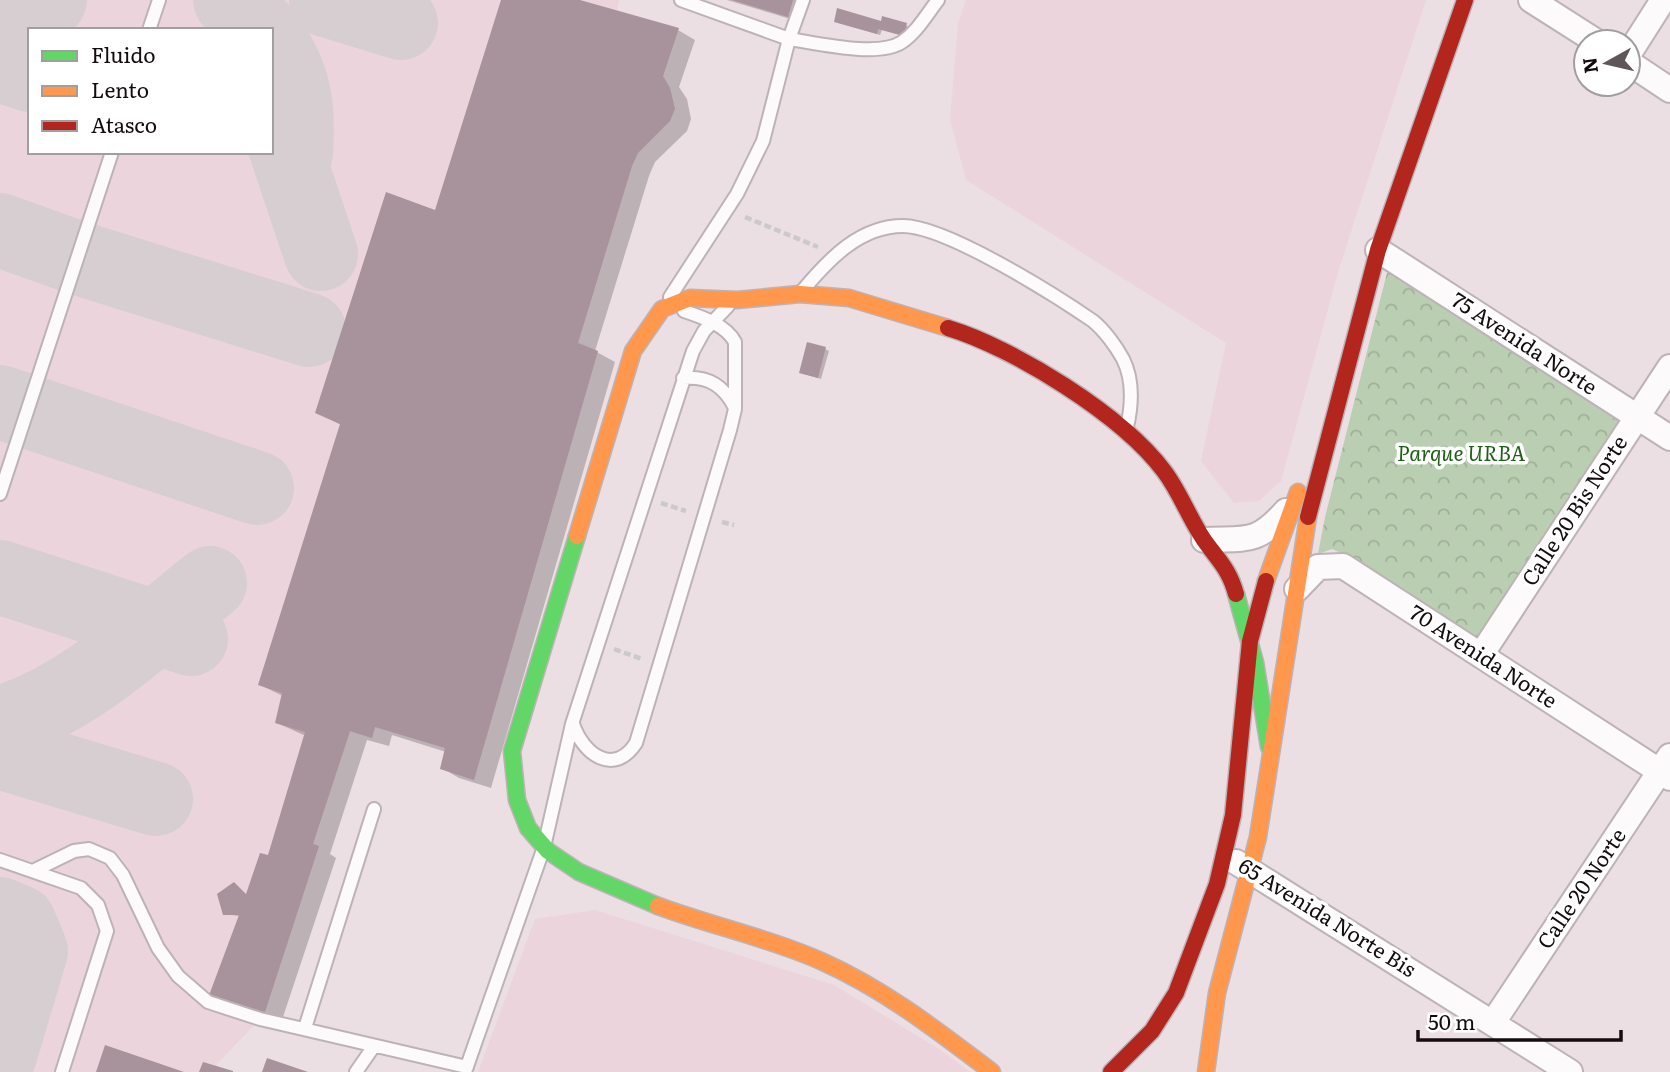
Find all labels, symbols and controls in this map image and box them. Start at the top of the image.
legend [28,28,273,154]
north arrow [1572,28,1642,98]
text: Fluido [91,38,155,69]
text: N [1574,56,1604,75]
text: Lento [91,73,149,104]
text: Atasco [91,108,157,139]
street label: 75 Avenida Norte [1446,283,1604,401]
street label: Calle 20 Bis Norte [1512,428,1633,591]
park label: Parque URBA [1397,436,1525,467]
street label: 70 Avenida Norte [1405,596,1564,714]
street label: Calle 20 Norte [1528,821,1632,954]
street label: 65 Avenida Norte Bis [1234,849,1423,983]
scale bar [1418,998,1621,1042]
text: 50 m [1428,1005,1475,1036]

